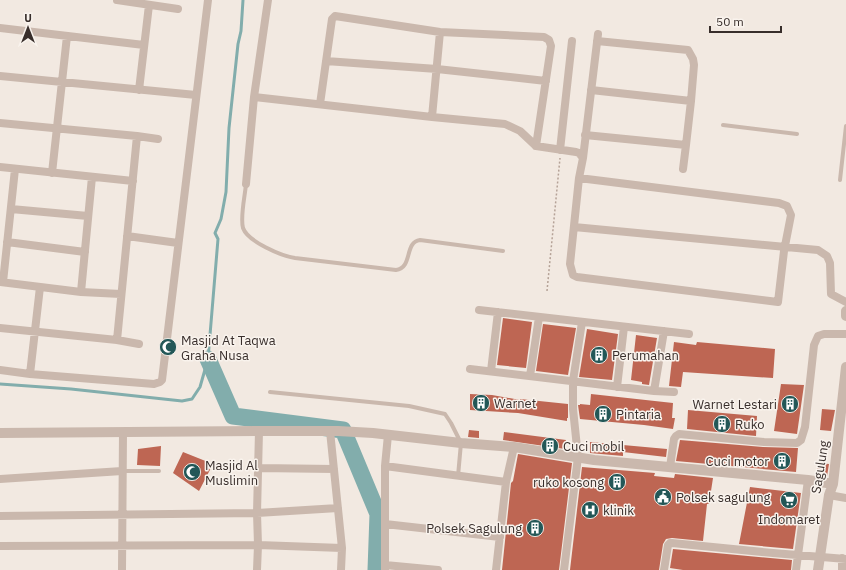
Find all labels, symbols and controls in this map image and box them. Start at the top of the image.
north arrow [8,8,48,48]
scale bar [710,8,781,34]
text: U [24,11,32,25]
text: 50 m [716,14,744,29]
place label: Masjid At Taqwa Graha Nusa [181,332,276,364]
mosque icon: Masjid At Taqwa Graha Nusa [158,337,178,357]
building icon: Perumahan [589,345,609,365]
place label: Perumahan [612,347,679,364]
building icon: Warnet [471,393,491,413]
building icon: Warnet Lestari [780,394,800,414]
place label: Warnet [494,395,536,412]
place label: Warnet Lestari [692,396,777,413]
building icon: Pintaria [593,404,613,424]
place label: Pintaria [616,406,661,423]
building icon: Ruko [712,414,732,434]
place label: Ruko [735,416,765,433]
building icon: Cuci mobil [540,436,560,456]
place label: Cuci mobil [563,438,625,455]
street label: Sagulung [807,439,833,495]
building icon: Cuci motor [772,451,792,471]
place label: Cuci motor [705,453,769,470]
place label: Masjid Al Muslimin [205,457,258,489]
mosque icon: Masjid Al Muslimin [182,462,202,482]
building icon: ruko kosong [607,472,627,492]
place label: ruko kosong [533,474,604,491]
public building icon: Polsek sagulung [653,487,673,507]
place label: Polsek sagulung [676,489,771,506]
supermarket icon: Indomaret [779,490,799,510]
hospital icon: klinik [580,500,600,520]
place label: klinik [603,502,634,519]
place label: Indomaret [758,511,820,528]
building icon: Polsek Sagulung [525,518,545,538]
place label: Polsek Sagulung [426,520,522,537]

